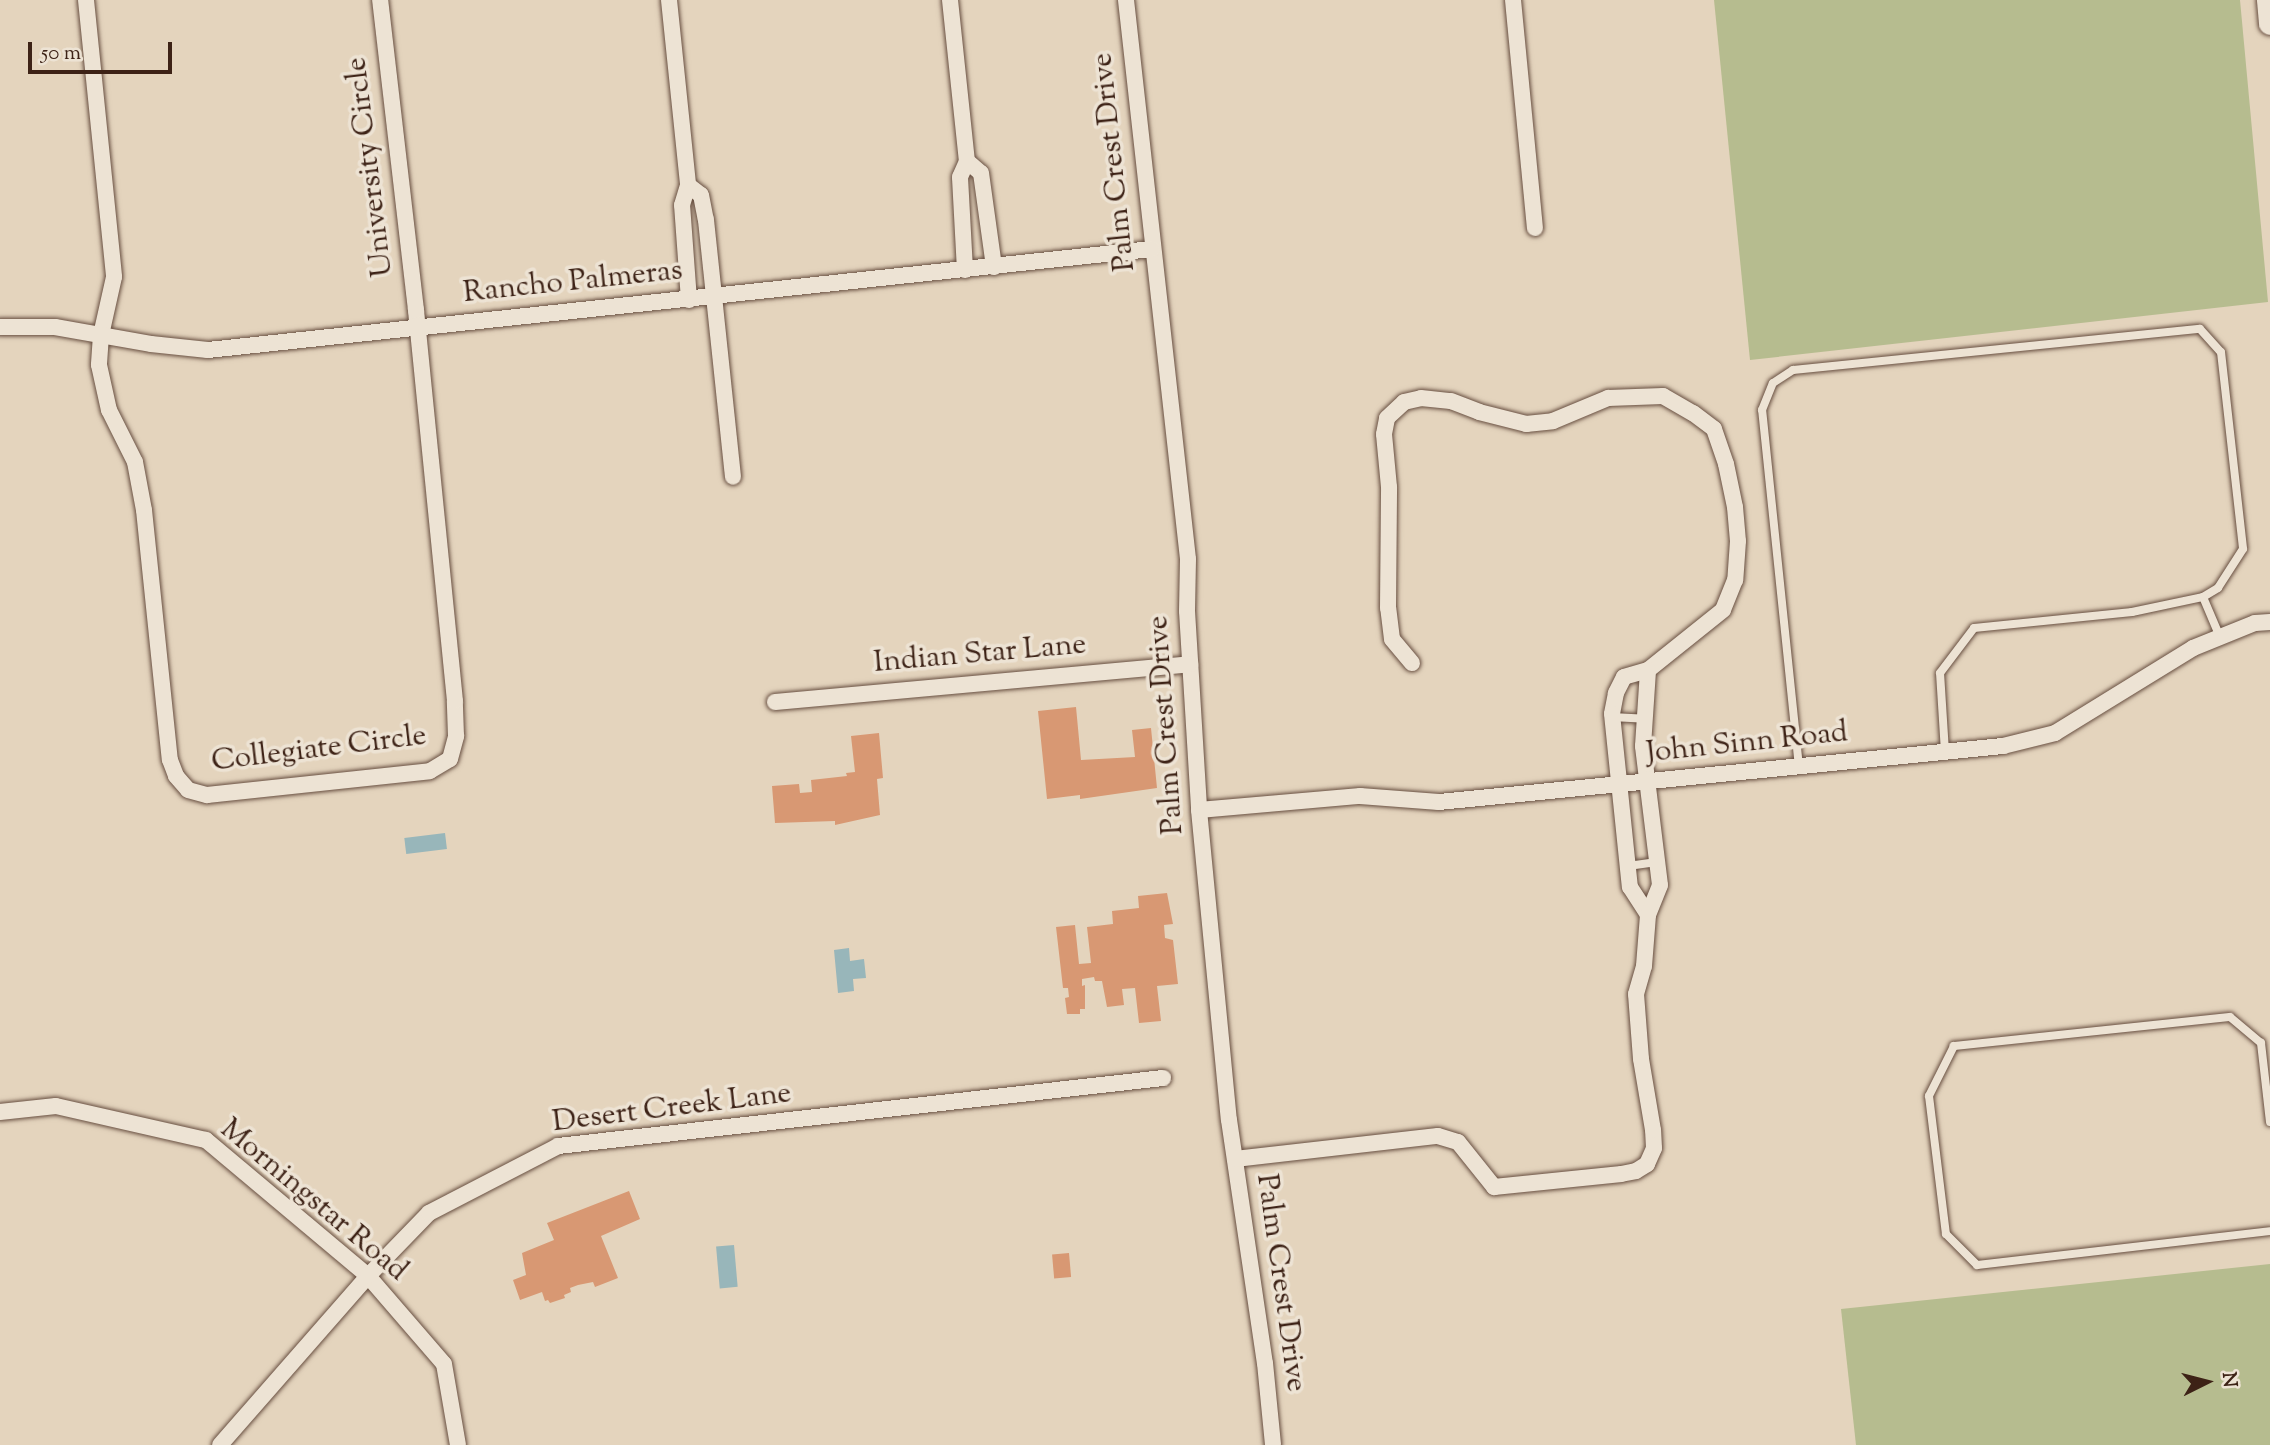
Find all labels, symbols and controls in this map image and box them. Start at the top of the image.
scale bar [32,28,175,72]
text: 50 m [41,39,81,69]
street label: Palm Crest Drive [1086,51,1144,273]
street label: University Circle [340,55,402,279]
street label: Rancho Palmeras [462,254,684,312]
street label: Palm Crest Drive [1141,614,1193,836]
street label: Indian Star Lane [872,628,1088,682]
street label: John Sinn Road [1644,716,1850,772]
street label: Collegiate Circle [210,719,428,781]
street label: Desert Creek Lane [551,1076,793,1142]
street label: Morningstar Road [212,1112,414,1290]
street label: Palm Crest Drive [1247,1172,1313,1394]
north arrow [2172,1347,2242,1417]
text: N [2214,1371,2243,1389]

